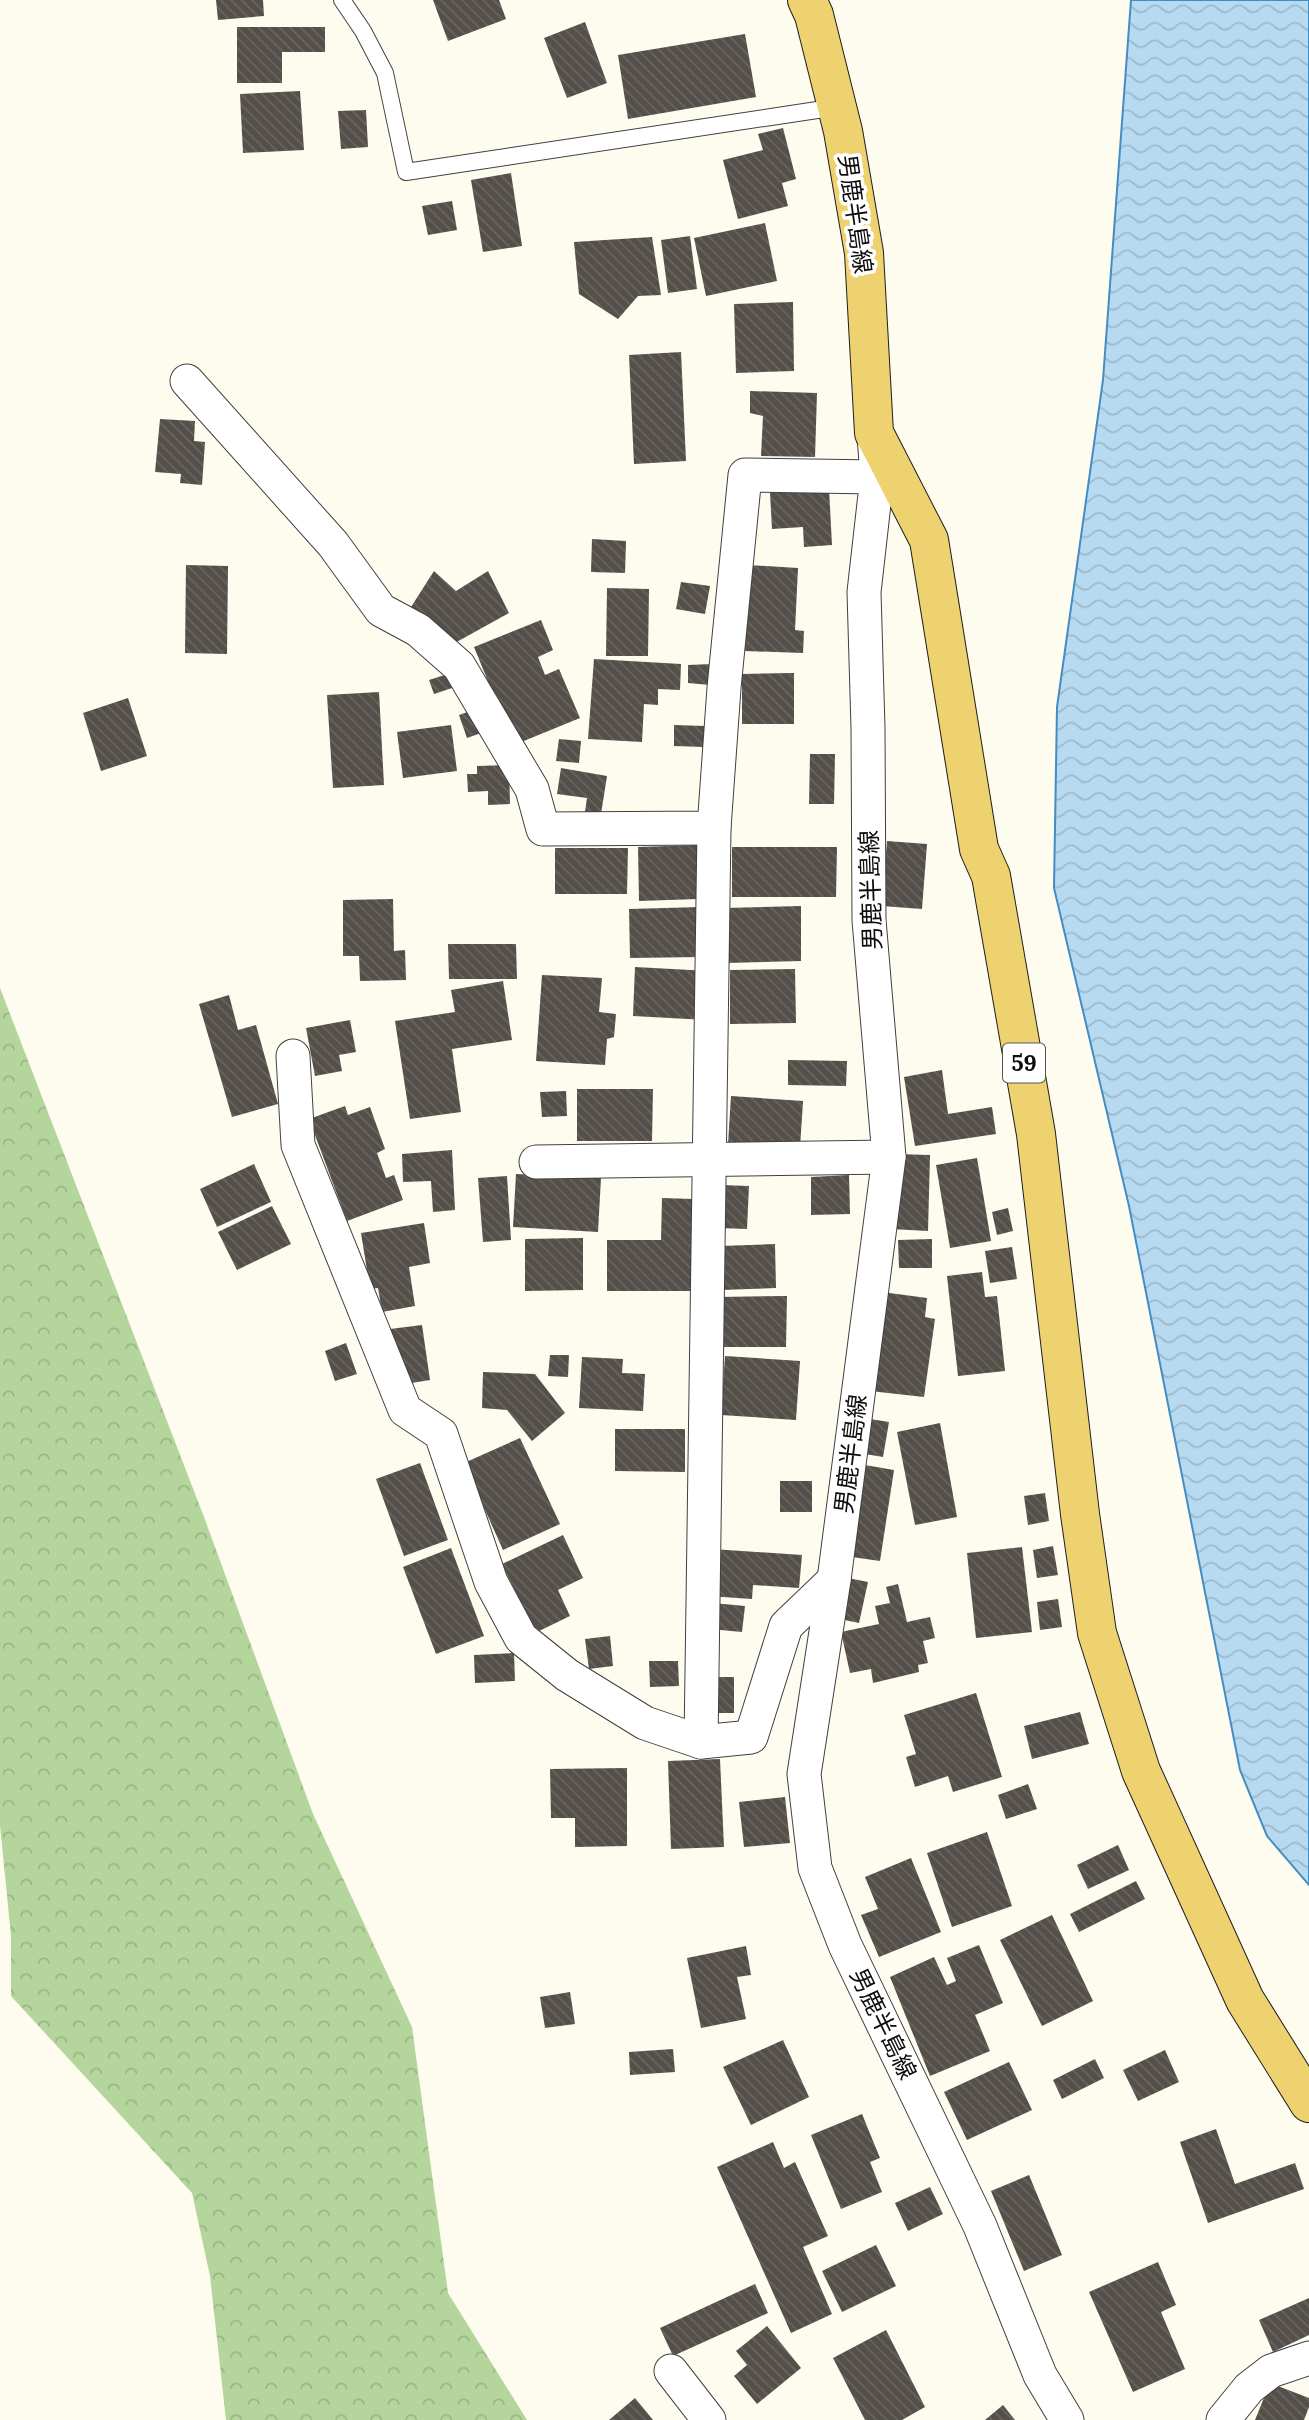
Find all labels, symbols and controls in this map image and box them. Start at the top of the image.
street label: 男鹿半島線 [832,152,879,276]
street label: 男鹿半島線 [853,830,888,951]
road number: 59 [1003,1044,1045,1082]
street label: 男鹿半島線 [828,1392,873,1515]
street label: 男鹿半島線 [843,1963,924,2085]

